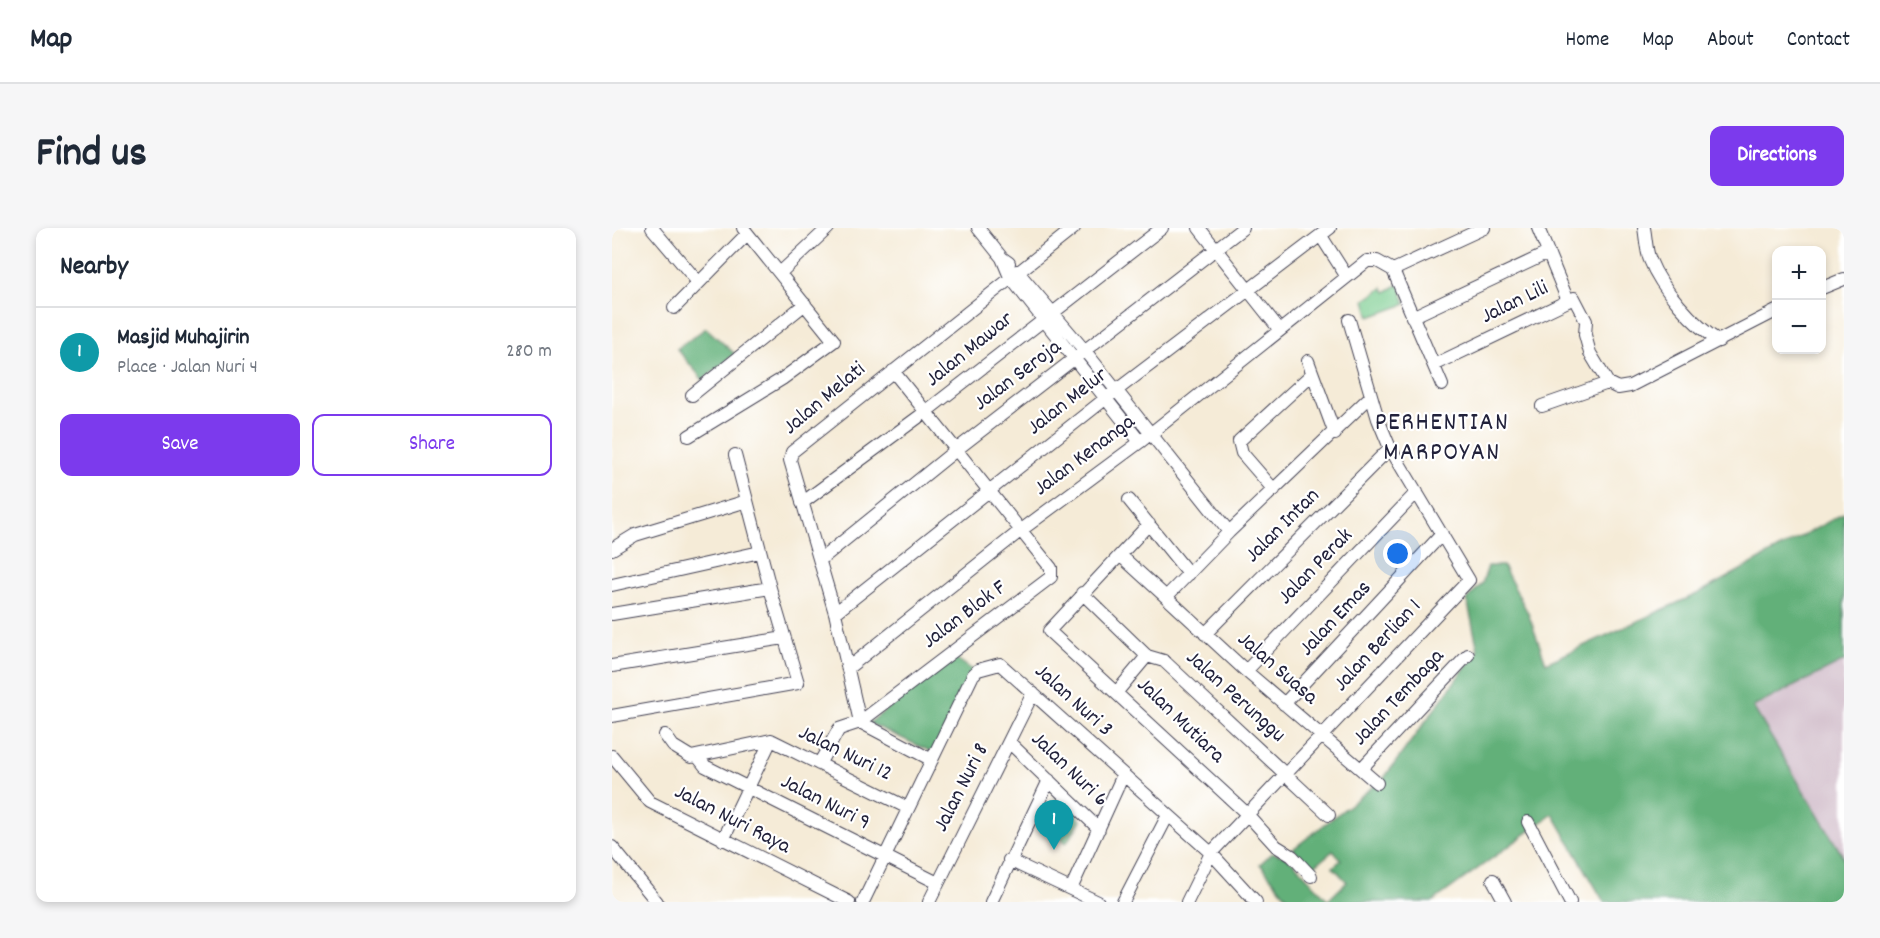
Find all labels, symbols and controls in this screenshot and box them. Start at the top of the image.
text: Map [30,21,72,61]
text: Home [1565,26,1609,56]
text: Map [1642,26,1674,56]
text: About [1707,26,1754,56]
text: Contact [1787,26,1850,56]
text: Find us [36,126,147,186]
button: Directions [1710,126,1844,186]
map controls [1772,246,1826,354]
button: + [1772,246,1826,300]
text: Nearby [60,249,128,286]
street label: Jalan Lili [1476,273,1554,333]
button: − [1772,300,1826,354]
street label: Jalan Mawar [919,304,1021,395]
text: Masjid Muhajirin [117,323,250,354]
street label: Jalan Seroja [968,332,1069,419]
text: 1 [77,338,82,366]
text: 280 m [506,338,552,366]
text: Place · Jalan Nuri 4 [117,354,258,382]
street label: Jalan Melati [777,355,873,443]
street label: Jalan Melur [1021,360,1115,443]
district label: PERHENTIAN MARPOYAN [1375,405,1509,472]
street label: Jalan Kenanga [1028,407,1143,504]
button: Save [60,414,300,476]
button: Share [312,414,552,476]
street label: Jalan Intan [1239,482,1327,570]
street label: Jalan Perak [1271,522,1361,612]
your location [1383,539,1412,568]
street label: Jalan Blok F [916,573,1014,657]
street label: Jalan Emas [1293,574,1379,664]
street label: Jalan Berlian 1 [1327,593,1429,699]
street label: Jalan Suasa [1230,625,1325,713]
street label: Jalan Tembaga [1346,642,1453,753]
street label: Jalan Perunggu [1178,644,1292,750]
street label: Jalan Nuri 3 [1027,657,1119,745]
street label: Jalan Mutiara [1129,671,1232,772]
street label: Jalan Nuri 12 [793,718,897,790]
street label: Jalan Nuri 6 [1023,725,1115,815]
street label: Jalan Nuri 8 [927,738,997,838]
street label: Jalan Nuri 9 [775,767,875,839]
street label: Jalan Nuri Raya [668,777,796,863]
pin: 1 [1034,800,1074,850]

